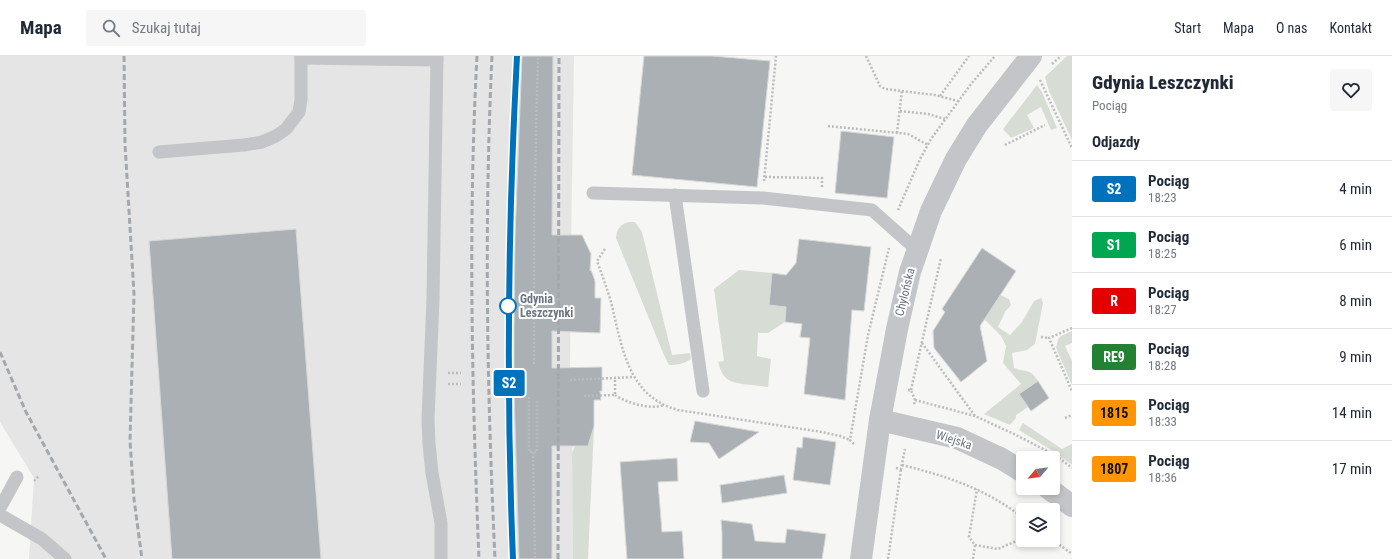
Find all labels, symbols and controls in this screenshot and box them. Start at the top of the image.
search box [86,10,366,46]
text: Mapa [20,16,62,39]
icon: search [100,17,122,39]
text: Szukaj tutaj [132,19,201,37]
text: Start [1174,20,1201,36]
text: Mapa [1223,20,1254,36]
text: O nas [1276,20,1307,36]
text: Kontakt [1329,20,1372,36]
button: heart [1330,69,1372,111]
text: Gdynia Leszczynki [1092,71,1234,94]
text: Pociąg [1092,98,1127,113]
text: Odjazdy [1092,133,1140,151]
text: Pociąg [1148,172,1189,190]
text: 4 min [1339,180,1372,198]
text: S2 [1107,181,1121,197]
text: 18:23 [1148,190,1177,205]
text: Pociąg [1148,228,1189,246]
text: 6 min [1339,236,1372,254]
text: S1 [1107,237,1121,253]
text: 18:25 [1148,246,1177,261]
street label: Chylońska [892,266,918,317]
text: Pociąg [1148,284,1189,302]
place label: Gdynia Leszczynki [520,292,573,320]
text: 8 min [1339,292,1372,310]
text: R [1110,293,1118,309]
marker: Gdynia Leszczynki [499,297,517,315]
text: 18:27 [1148,302,1177,317]
text: Pociąg [1148,340,1189,358]
text: 9 min [1339,348,1372,366]
text: RE9 [1103,349,1125,365]
text: 18:28 [1148,358,1177,373]
line badge: S2 [491,370,527,396]
text: S2 [502,375,516,391]
text: Pociąg [1148,396,1190,414]
text: 14 min [1332,404,1372,422]
text: 1815 [1100,405,1128,421]
text: 18:33 [1148,414,1177,429]
street label: Wiejska [934,428,974,452]
north arrow [1016,451,1060,495]
map controls [1016,451,1060,547]
text: Pociąg [1148,452,1190,470]
text: 17 min [1332,460,1372,478]
text: 1807 [1100,461,1128,477]
text: 18:36 [1148,470,1177,485]
button: layers [1016,503,1060,547]

